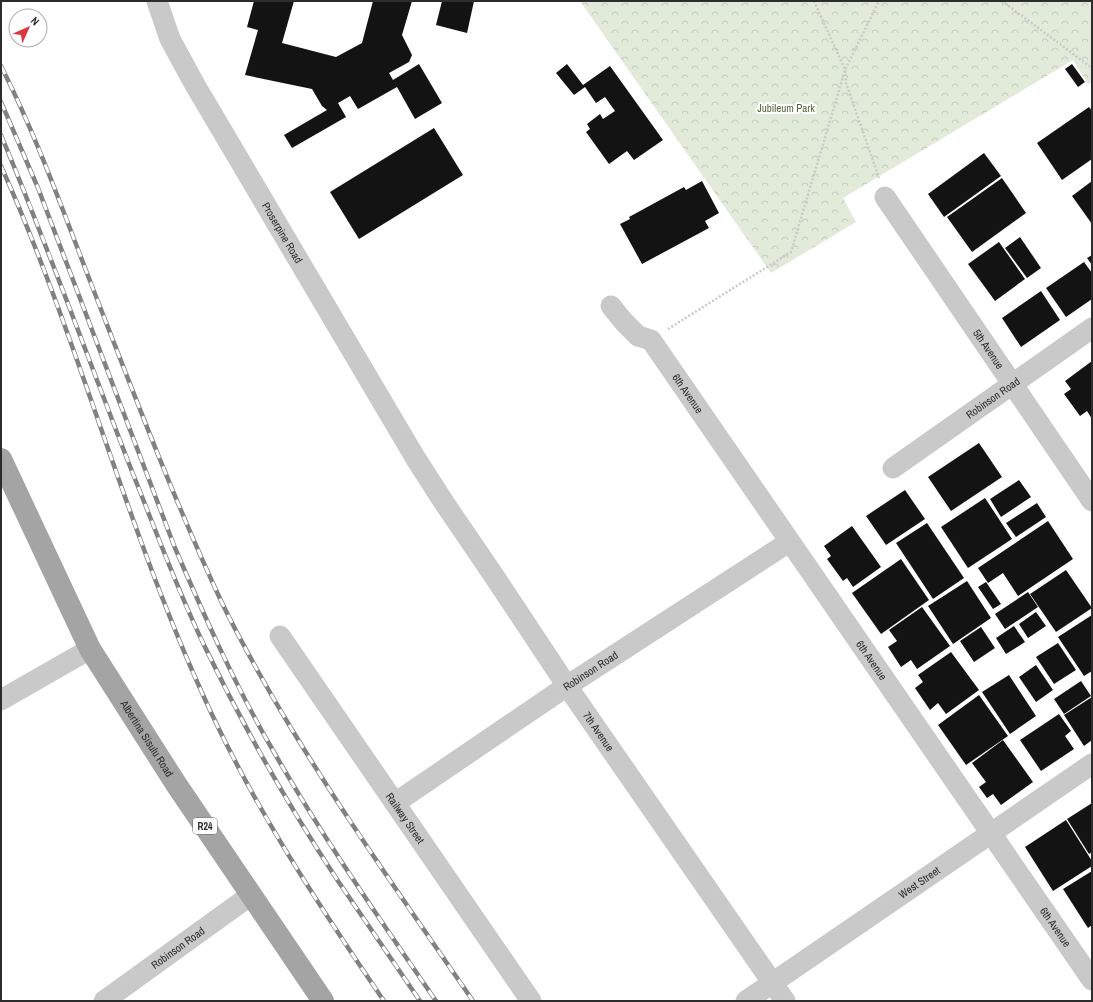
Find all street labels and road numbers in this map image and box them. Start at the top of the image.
street label: Proserpine Road [259,200,306,266]
street label: 5th Avenue [970,327,1007,372]
street label: 6th Avenue [669,371,706,416]
street label: Robinson Road [963,374,1023,422]
street label: 6th Avenue [853,638,890,683]
street label: Robinson Road [560,648,621,694]
street label: Albertina Sisulu Road [117,697,177,779]
street label: 7th Avenue [580,709,617,754]
street label: Railway Street [383,790,428,847]
road number: R24 [193,818,217,834]
street label: West Street [896,863,943,901]
street label: 6th Avenue [1037,905,1074,950]
street label: Robinson Road [148,924,207,972]

